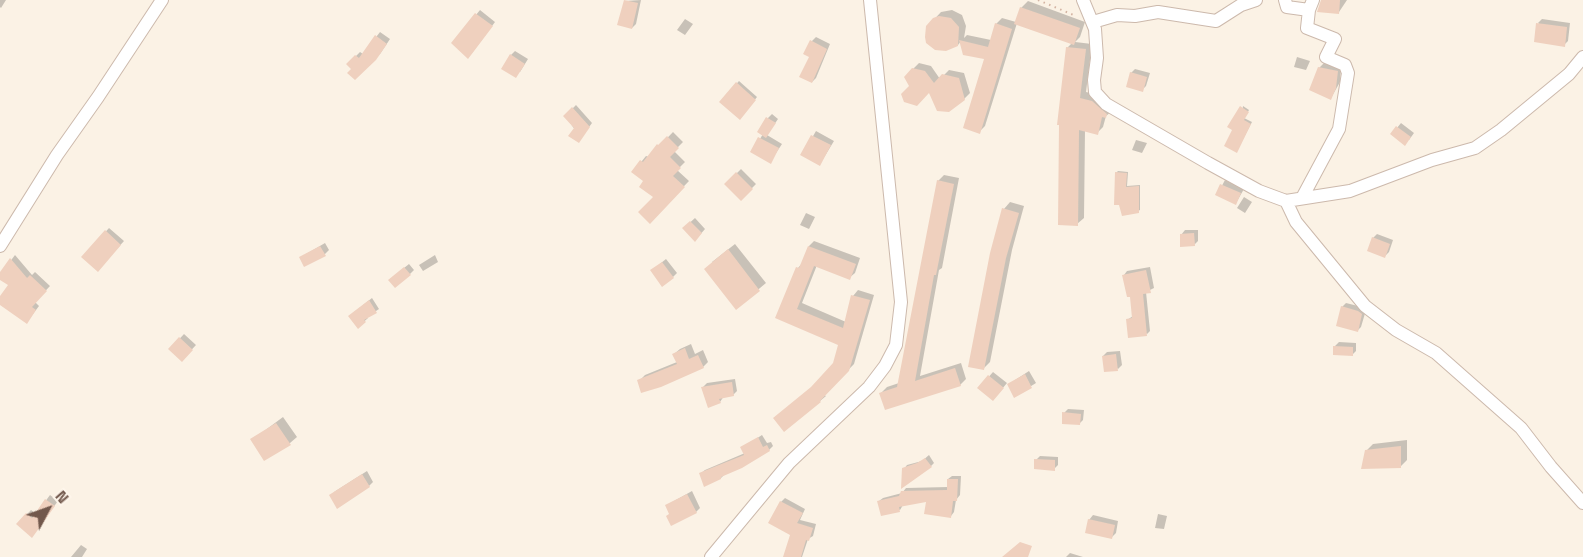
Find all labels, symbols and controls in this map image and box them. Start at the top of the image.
north arrow [18,479,78,539]
text: N [51,486,73,508]

